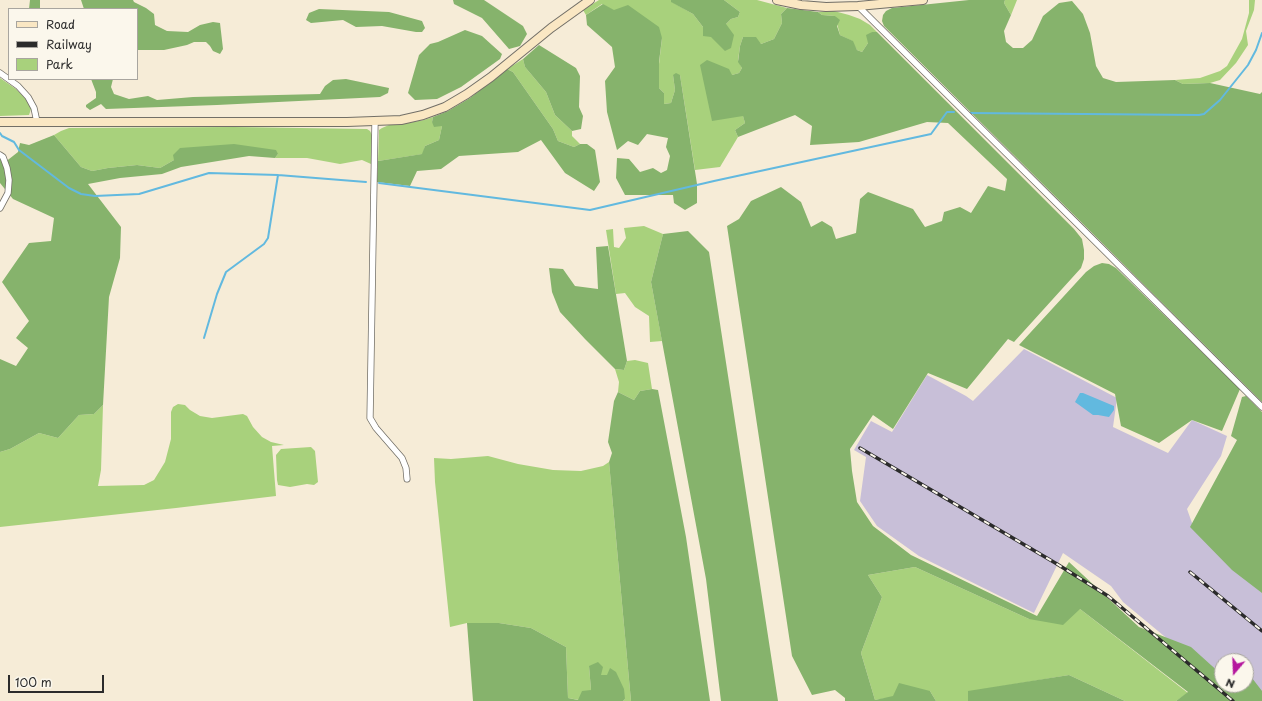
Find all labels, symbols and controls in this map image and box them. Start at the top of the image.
legend [8,8,138,80]
text: Road [46,15,75,33]
text: Railway [46,35,92,53]
text: Park [46,55,73,73]
north arrow [1214,653,1254,693]
scale bar [10,667,106,693]
text: 100 m [15,673,52,691]
text: N [1223,674,1237,693]

